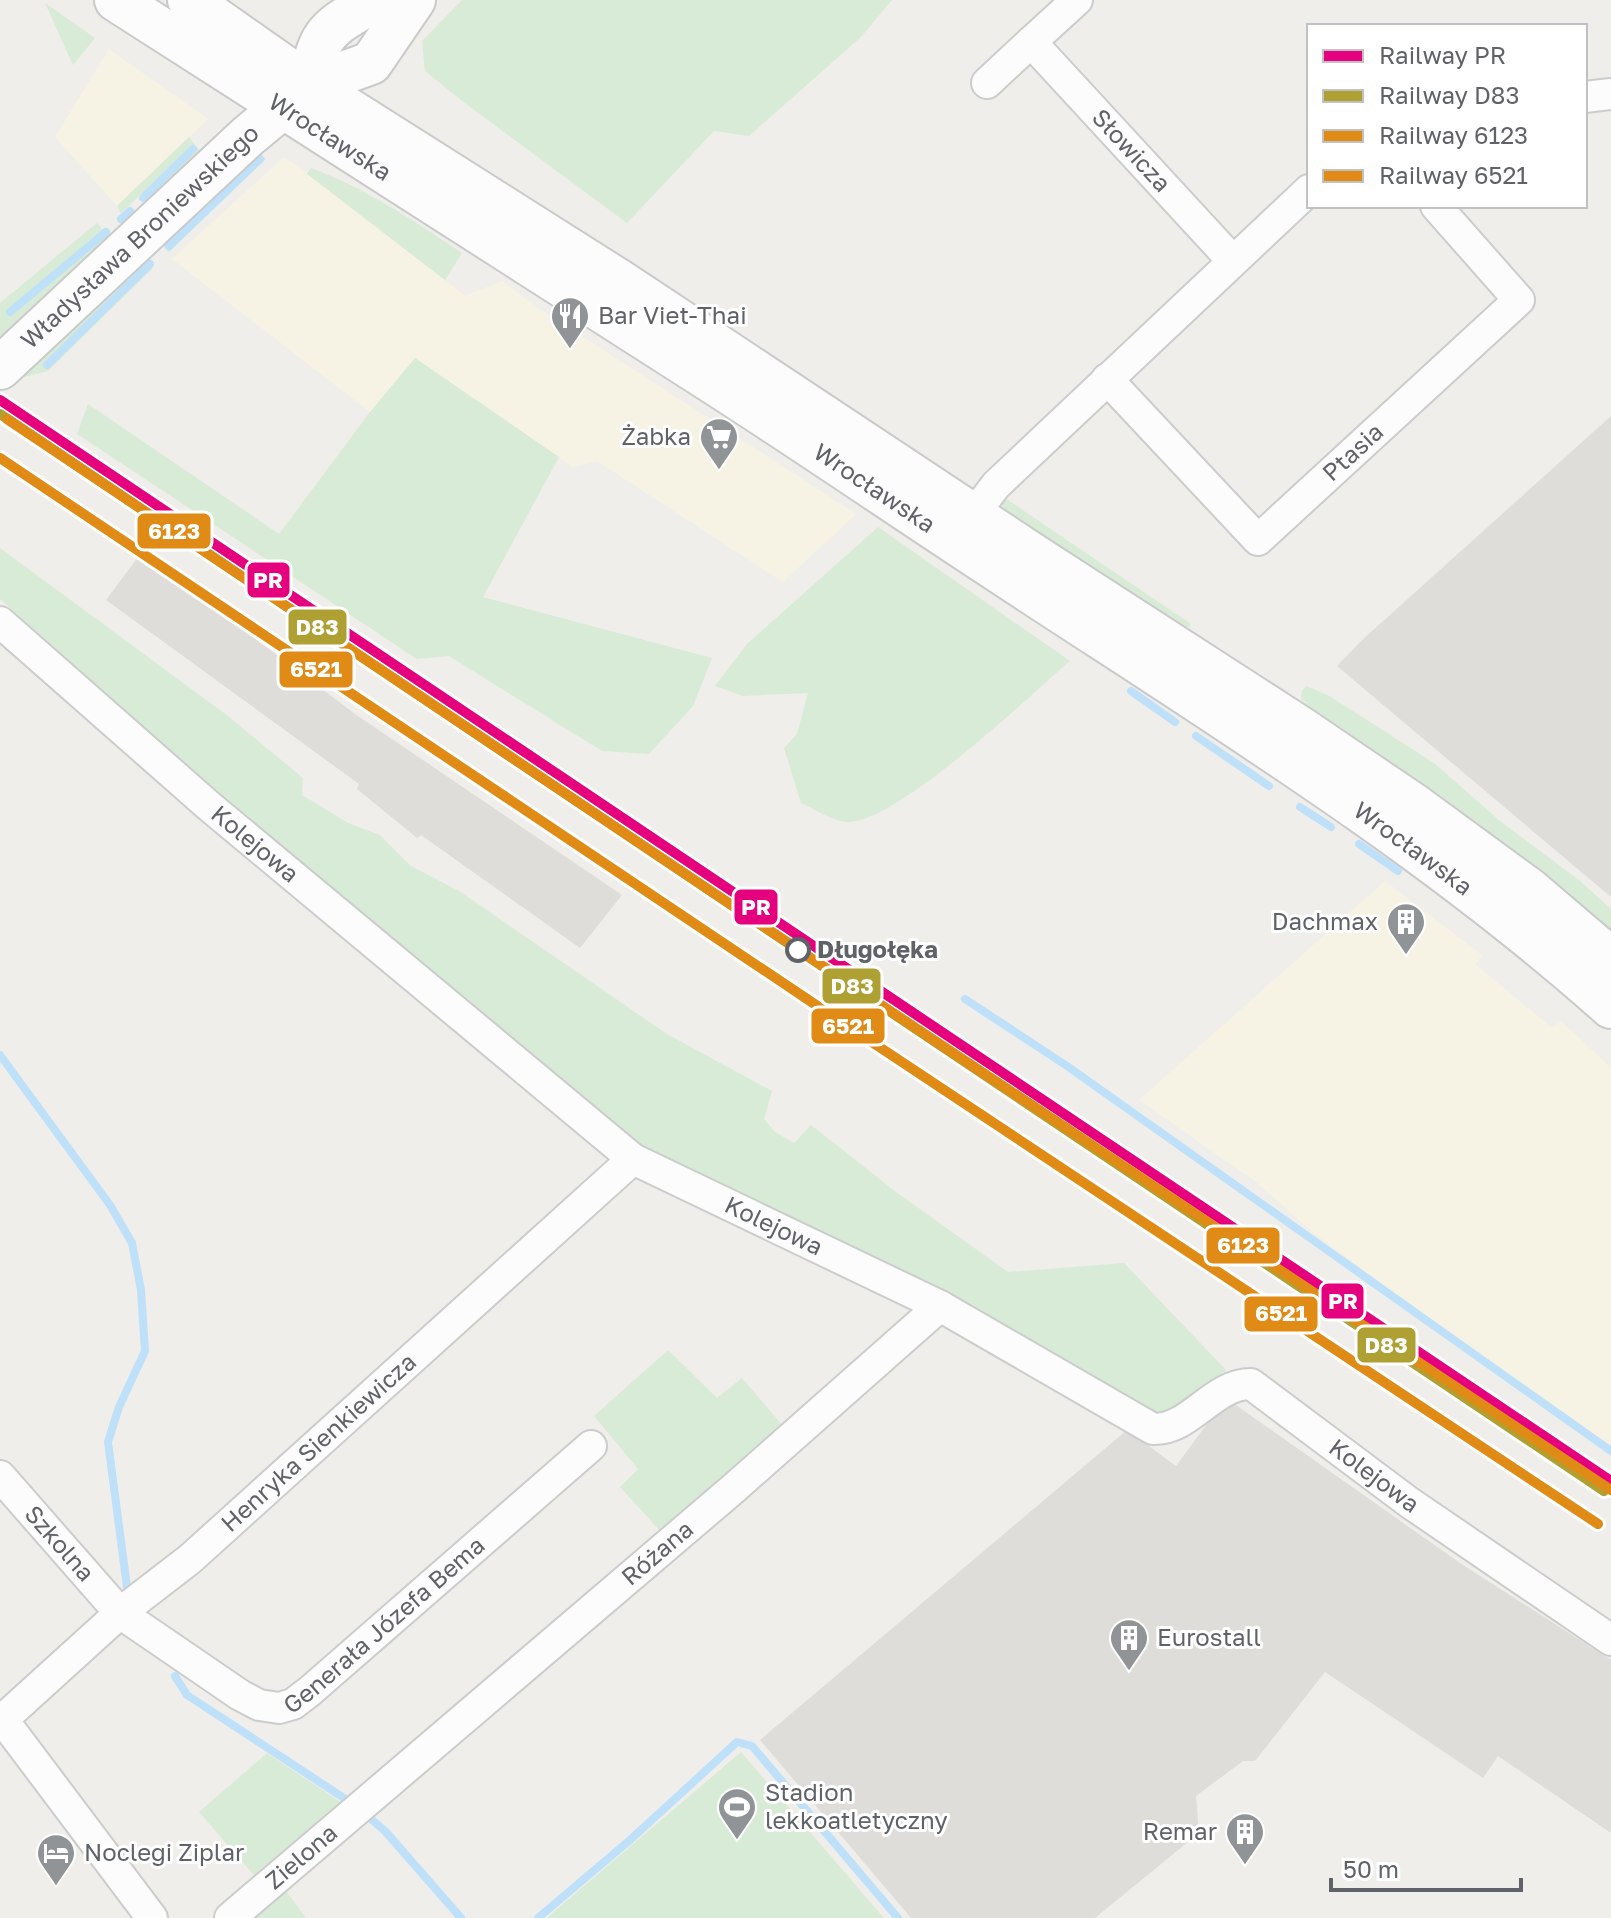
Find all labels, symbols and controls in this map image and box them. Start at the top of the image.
legend [1307,24,1587,208]
text: Railway PR [1379,40,1506,69]
text: Railway D83 [1379,80,1519,109]
street label: Wrocławska [264,86,397,186]
street label: Słowicza [1087,102,1178,197]
street label: Władysława Broniewskiego [14,117,264,354]
text: Railway 6123 [1379,120,1528,149]
text: Railway 6521 [1379,160,1528,189]
restaurant icon: Bar Viet-Thai [549,295,591,350]
place label: Bar Viet-Thai [598,300,747,329]
supermarket icon: Żabka [698,416,740,471]
street label: Ptasia [1316,416,1388,486]
place label: Żabka [621,421,691,450]
street label: Wrocławska [809,436,941,538]
line badge: 6123 [136,512,212,550]
text: 6123 [148,517,200,544]
line badge: PR [246,561,291,599]
text: PR [253,566,283,593]
line badge: D83 [287,608,348,646]
text: D83 [295,613,339,640]
line badge: 6521 [278,650,354,689]
text: 6521 [290,655,342,682]
street label: Wrocławska [1349,795,1479,901]
street label: Kolejowa [206,798,305,888]
line badge: PR [733,888,779,926]
text: PR [741,893,771,920]
building icon: Dachmax [1385,901,1427,956]
place label: Dachmax [1272,906,1378,935]
place label: Długołęka [817,934,938,963]
marker: Długołęka [786,938,810,962]
line badge: D83 [821,967,882,1005]
text: D83 [830,972,874,999]
line badge: 6521 [810,1007,886,1045]
text: 6521 [822,1012,874,1039]
street label: Kolejowa [721,1189,828,1261]
line badge: 6123 [1205,1226,1281,1265]
text: 6123 [1217,1231,1269,1258]
line badge: PR [1320,1282,1365,1320]
text: PR [1328,1287,1358,1314]
line badge: 6521 [1243,1295,1319,1333]
text: 6521 [1255,1299,1307,1326]
line badge: D83 [1356,1326,1417,1364]
text: D83 [1364,1331,1408,1358]
street label: Henryka Sienkiewicza [214,1346,421,1537]
street label: Kolejowa [1324,1432,1425,1518]
street label: Szkolna [20,1499,101,1586]
street label: Różana [615,1514,698,1591]
street label: Generała Józefa Bema [277,1530,490,1719]
building icon: Eurostall [1108,1617,1150,1672]
place label: Eurostall [1157,1622,1261,1651]
place label: Stadion lekkoatletyczny [765,1777,948,1834]
sports icon: Stadion lekkoatletyczny [716,1786,758,1841]
building icon: Remar [1224,1811,1266,1866]
place label: Remar [1143,1816,1217,1845]
street label: Zielona [259,1817,342,1894]
hotel icon: Noclegi Ziplar [35,1832,77,1887]
place label: Noclegi Ziplar [84,1837,244,1866]
scale bar [1331,1842,1521,1892]
text: 50 m [1343,1854,1399,1883]

